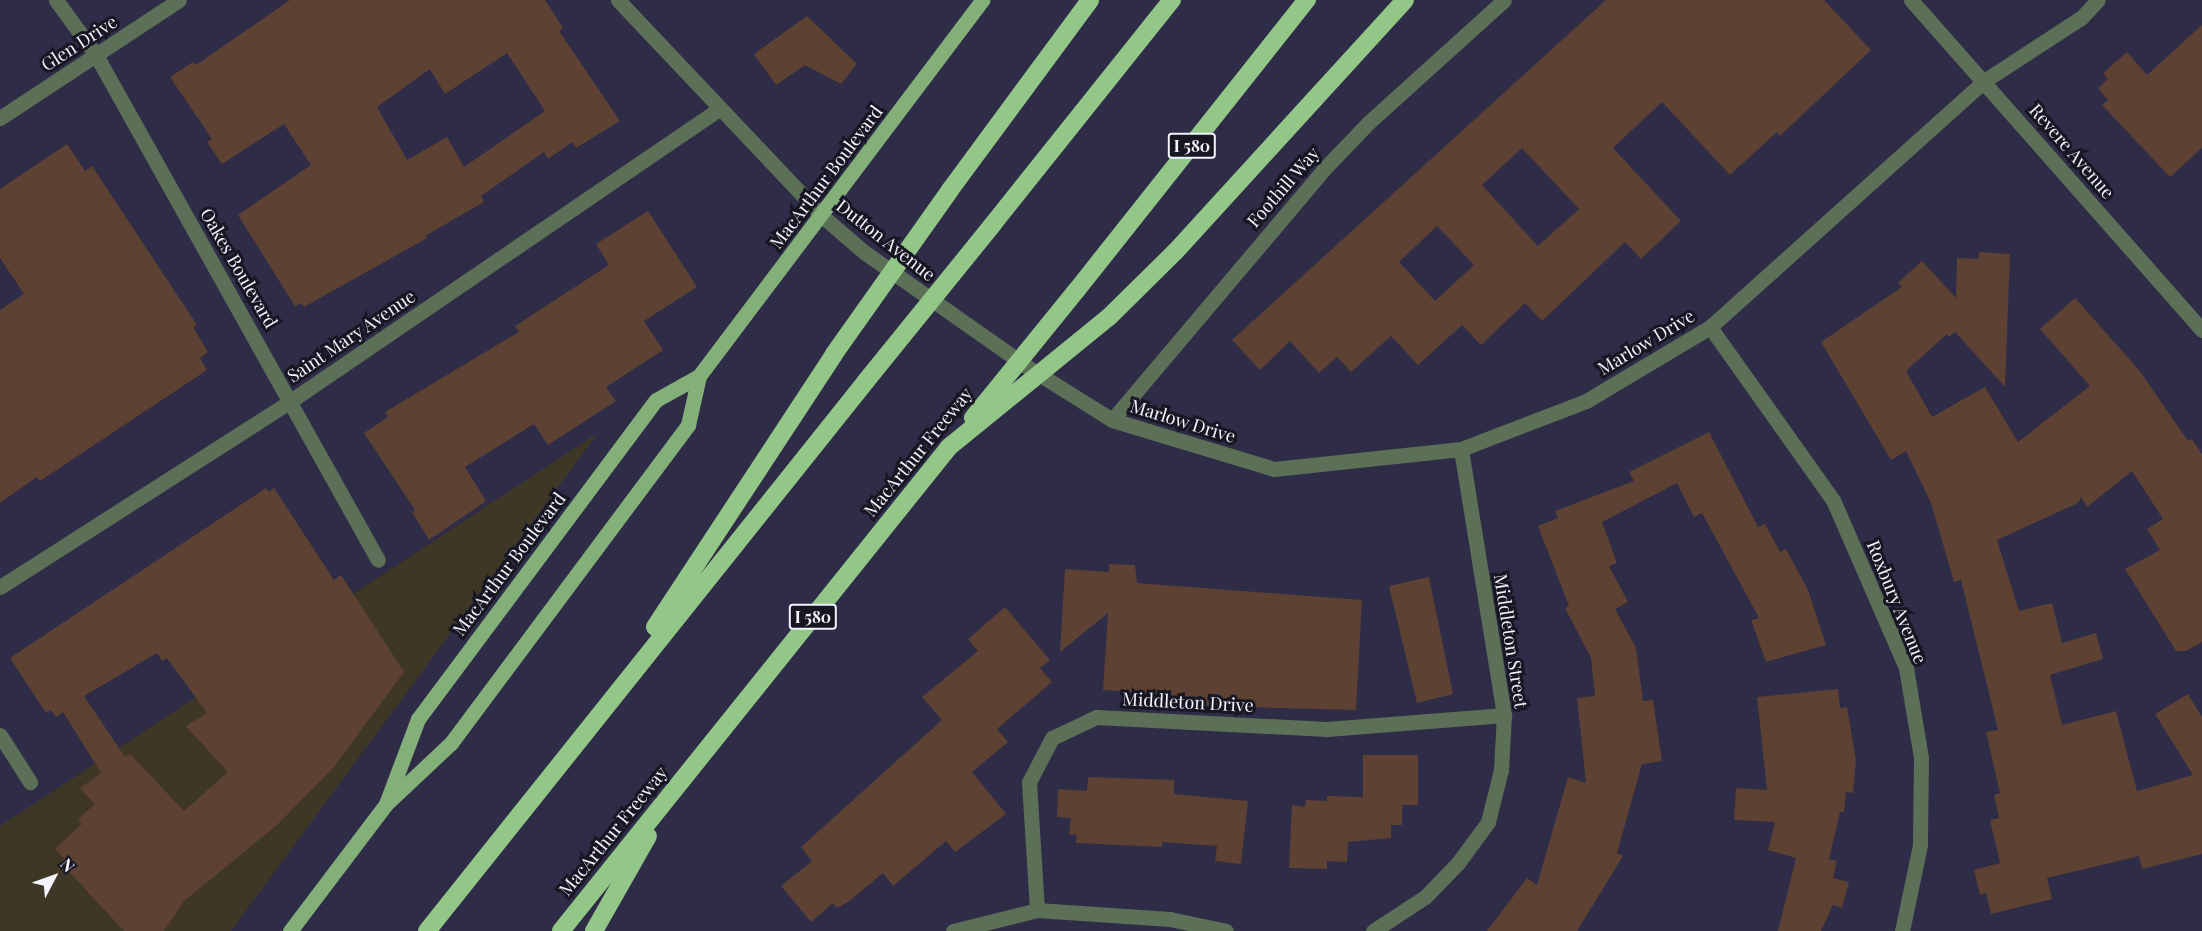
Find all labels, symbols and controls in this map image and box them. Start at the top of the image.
street label: Glen Drive [37,11,121,75]
street label: Revere Avenue [2025,99,2119,203]
street label: MacArthur Boulevard [765,101,887,253]
road number: I 580 [1166,133,1218,159]
street label: Foothill Way [1242,142,1324,232]
street label: Dutton Avenue [832,195,940,285]
street label: Oakes Boulevard [196,204,282,332]
street label: Saint Mary Avenue [282,285,420,387]
street label: Marlow Drive [1594,305,1698,379]
street label: MacArthur Freeway [859,383,977,521]
street label: Marlow Drive [1128,395,1238,447]
street label: MacArthur Boulevard [448,488,570,640]
street label: Roxbury Avenue [1862,537,1932,667]
street label: Middleton Street [1490,572,1532,710]
road number: I 580 [788,604,838,630]
street label: Middleton Drive [1122,688,1254,716]
street label: MacArthur Freeway [554,762,672,900]
north arrow [24,847,84,907]
text: N [56,854,80,876]

